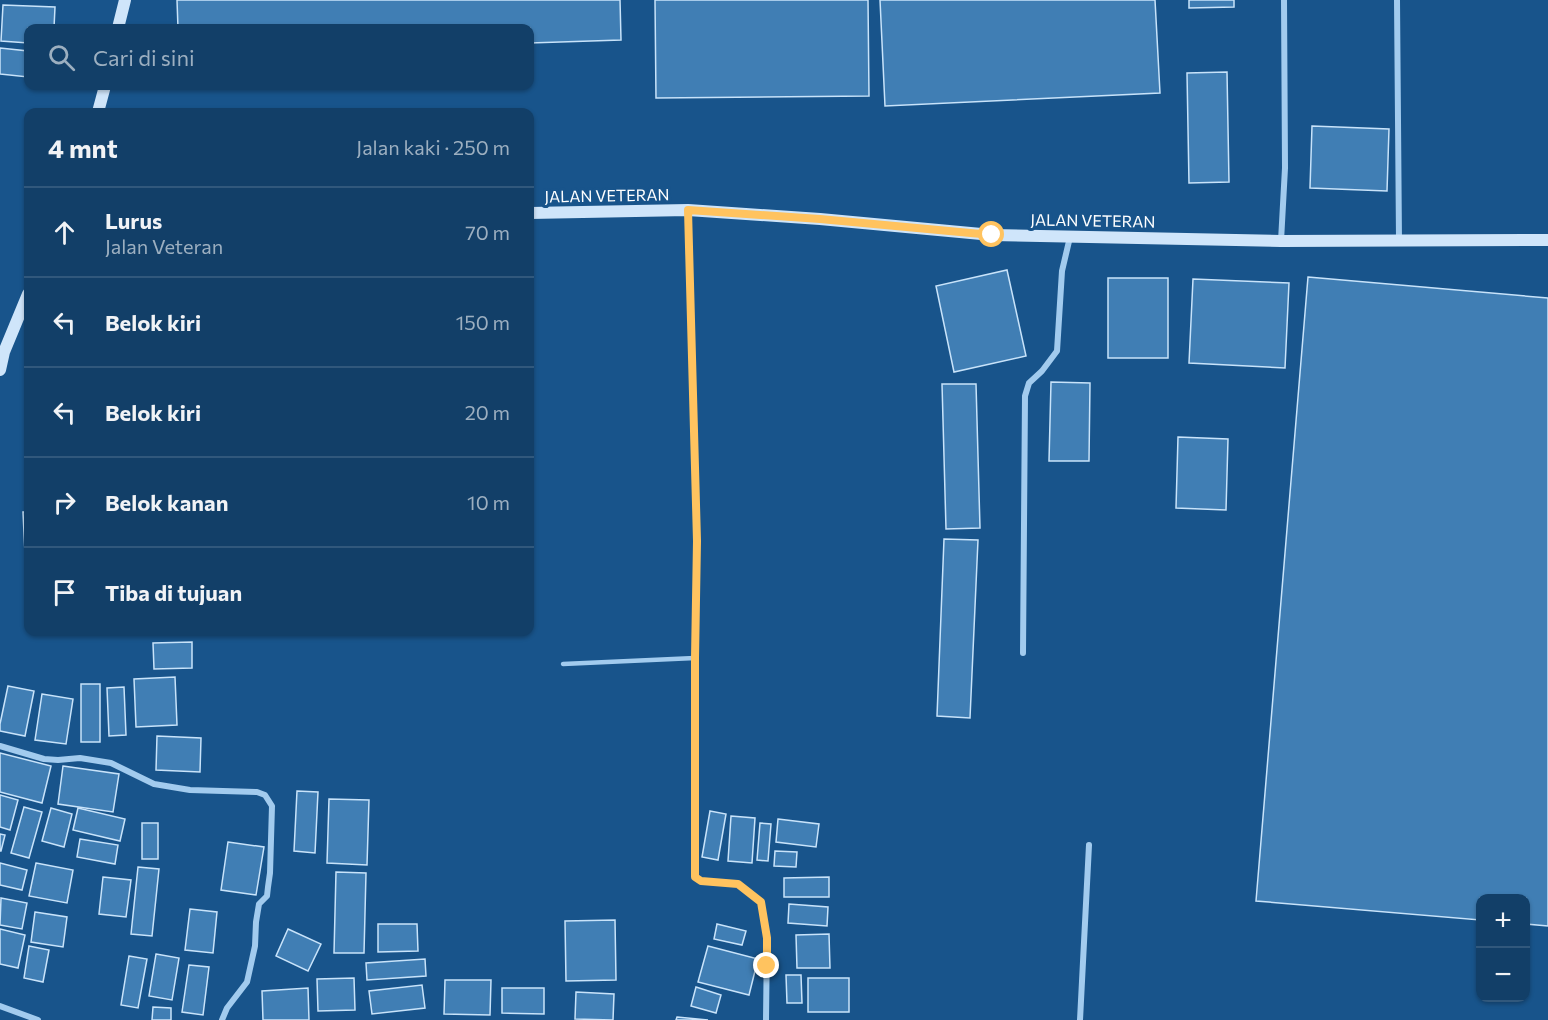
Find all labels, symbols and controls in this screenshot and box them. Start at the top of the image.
search box [24,24,534,90]
icon: search [45,41,78,74]
text: Cari di sini [93,44,195,71]
text: 4 mnt [48,132,118,163]
text: Jalan kaki · 250 m [356,135,510,159]
street label: JALAN VETERAN [544,184,670,206]
text: Lurus [105,207,162,234]
street label: JALAN VETERAN [1030,209,1156,231]
icon: ahead [48,216,81,249]
text: 70 m [465,220,510,244]
route start [978,221,1004,247]
text: Jalan Veteran [105,234,223,258]
icon: left [48,306,81,339]
text: Belok kiri [105,309,201,336]
text: 150 m [456,310,510,334]
icon: left [48,396,81,429]
text: Belok kiri [105,399,201,426]
text: 20 m [465,400,510,424]
icon: right [48,486,81,519]
text: Belok kanan [105,489,228,516]
text: 10 m [467,490,510,514]
icon: arrive [48,576,81,609]
text: Tiba di tujuan [105,579,242,606]
map controls [1476,894,1530,1002]
button: + [1476,894,1530,948]
button: − [1476,948,1530,1002]
route end [753,952,779,978]

